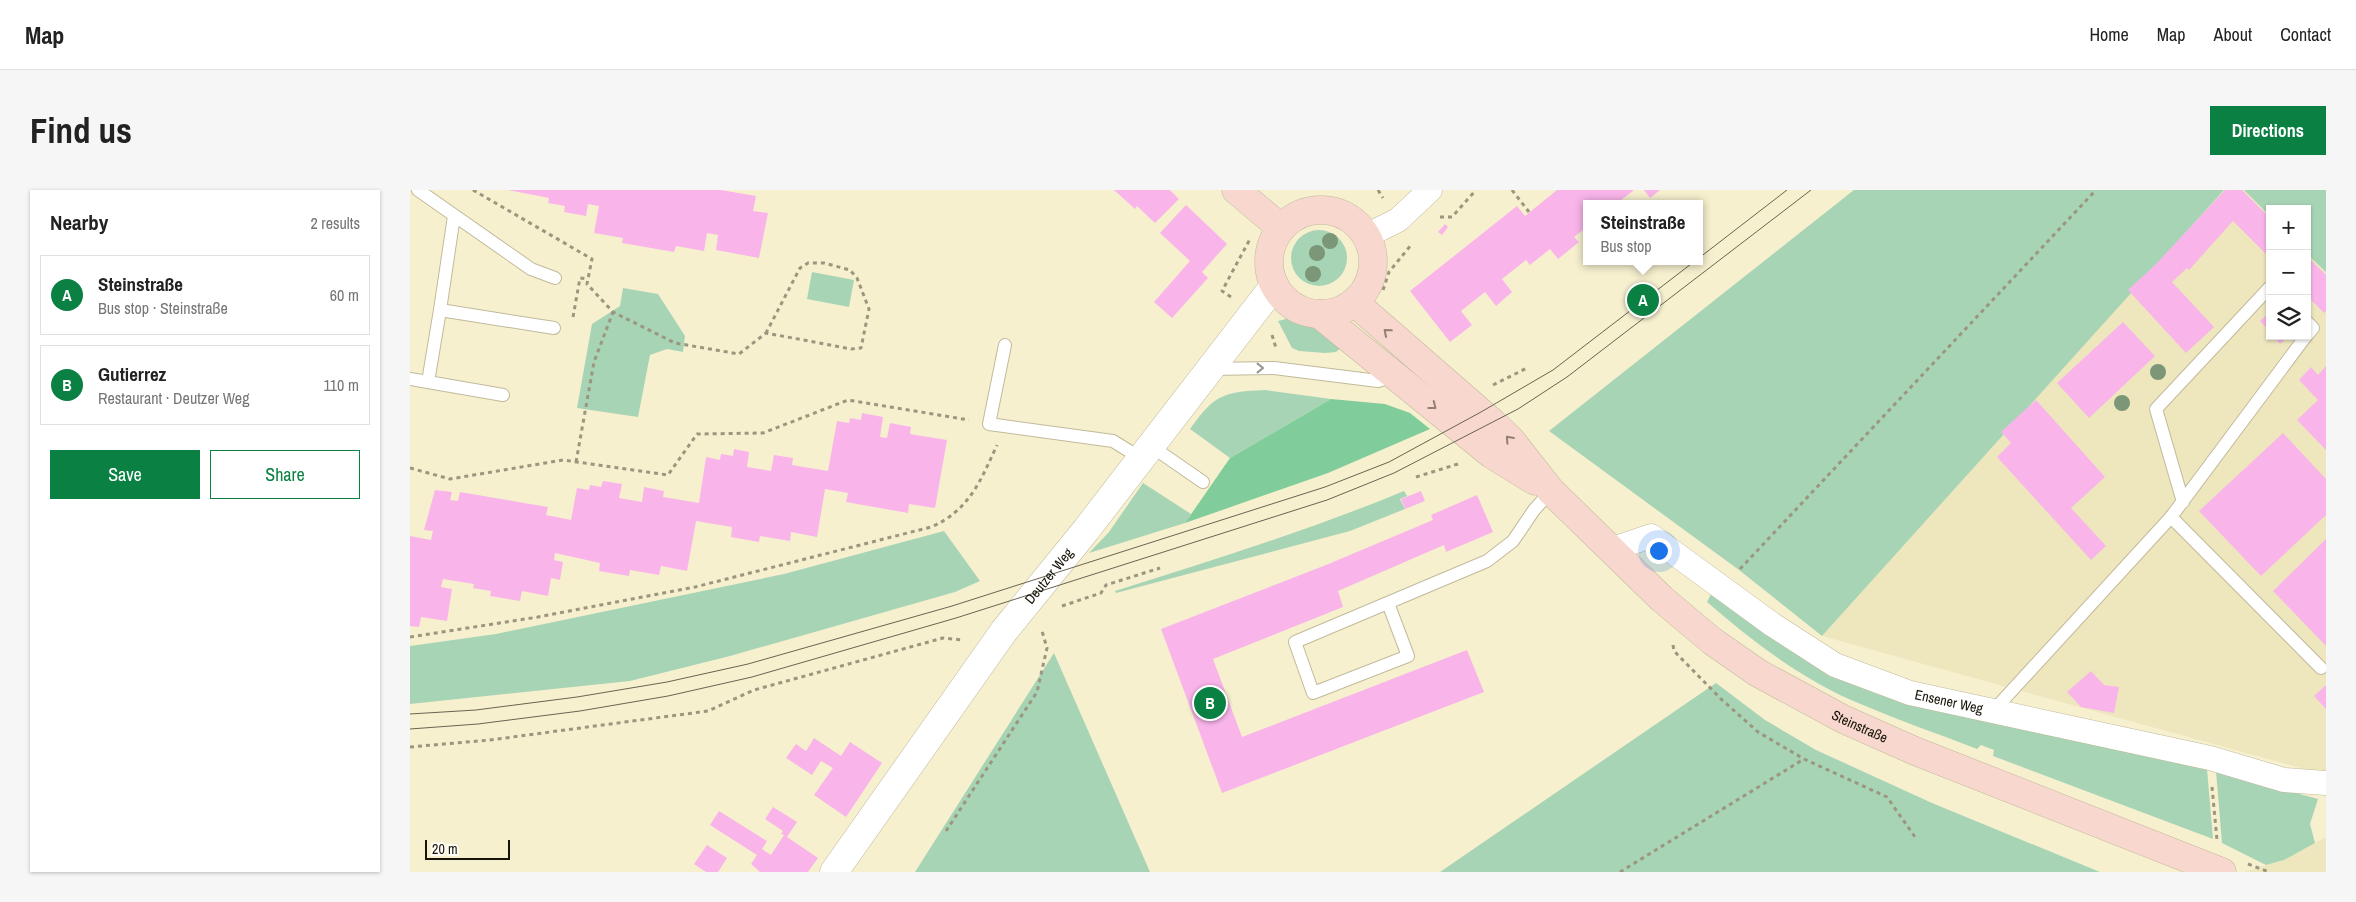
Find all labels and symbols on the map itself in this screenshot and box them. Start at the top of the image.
pin: A [1627,281,1659,319]
one-way arrow [1384,330,1393,338]
one-way arrow [1256,363,1264,373]
one-way arrow [1427,400,1436,408]
one-way arrow [1506,436,1515,445]
your location [1646,538,1672,564]
street label: Deutzer Weg [1021,544,1077,607]
pin: B [1194,684,1226,722]
street label: Ensener Weg [1913,685,1985,718]
street label: Steinstraße [1829,706,1891,747]
scale bar [425,837,510,860]

